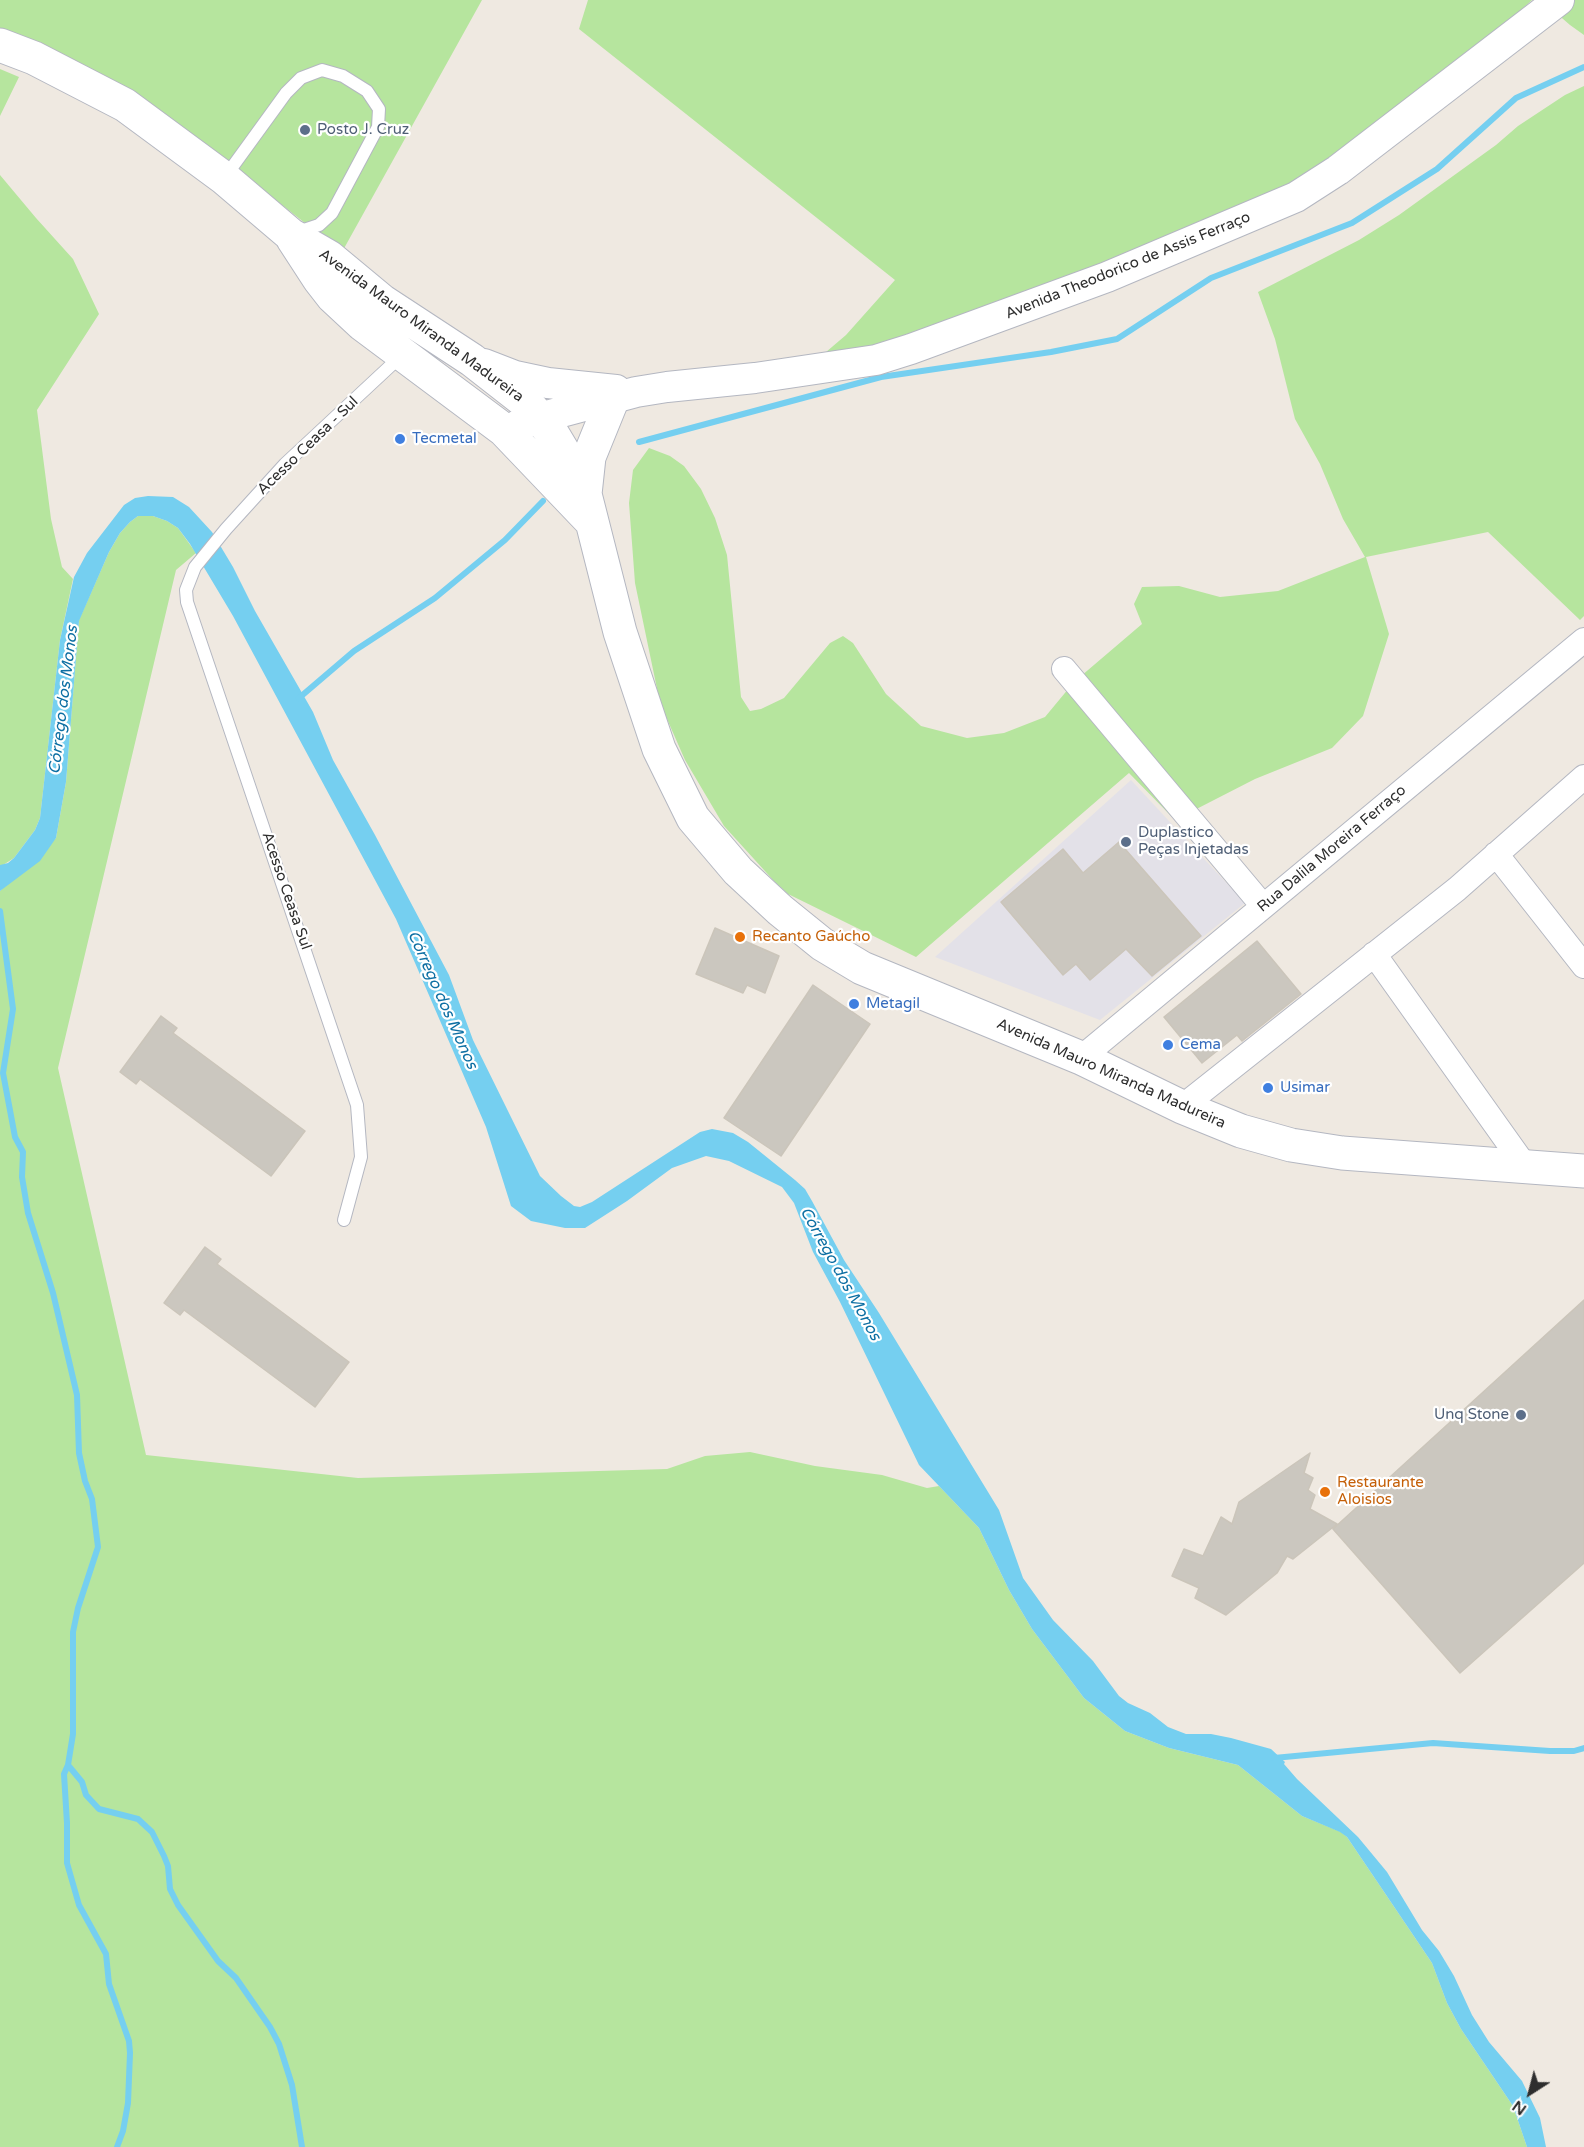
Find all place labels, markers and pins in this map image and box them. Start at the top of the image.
place label: Posto J. Cruz [317,121,409,139]
marker: Posto J. Cruz [298,123,312,137]
place label: Tecmetal [412,430,477,448]
marker: Tecmetal [393,432,407,446]
place label: Duplastico Peças Injetadas [1138,824,1249,859]
marker: Duplastico Peças Injetadas [1119,835,1133,849]
place label: Recanto Gaúcho [752,928,870,946]
marker: Recanto Gaúcho [733,930,747,944]
place label: Metagil [866,995,920,1013]
marker: Metagil [847,997,861,1011]
place label: Cema [1180,1036,1221,1054]
marker: Cema [1161,1038,1175,1052]
place label: Usimar [1280,1079,1330,1097]
marker: Usimar [1261,1081,1275,1095]
place label: Unq Stone [1434,1406,1509,1424]
marker: Unq Stone [1514,1408,1528,1422]
place label: Restaurante Aloisios [1337,1474,1424,1509]
marker: Restaurante Aloisios [1318,1485,1332,1499]

